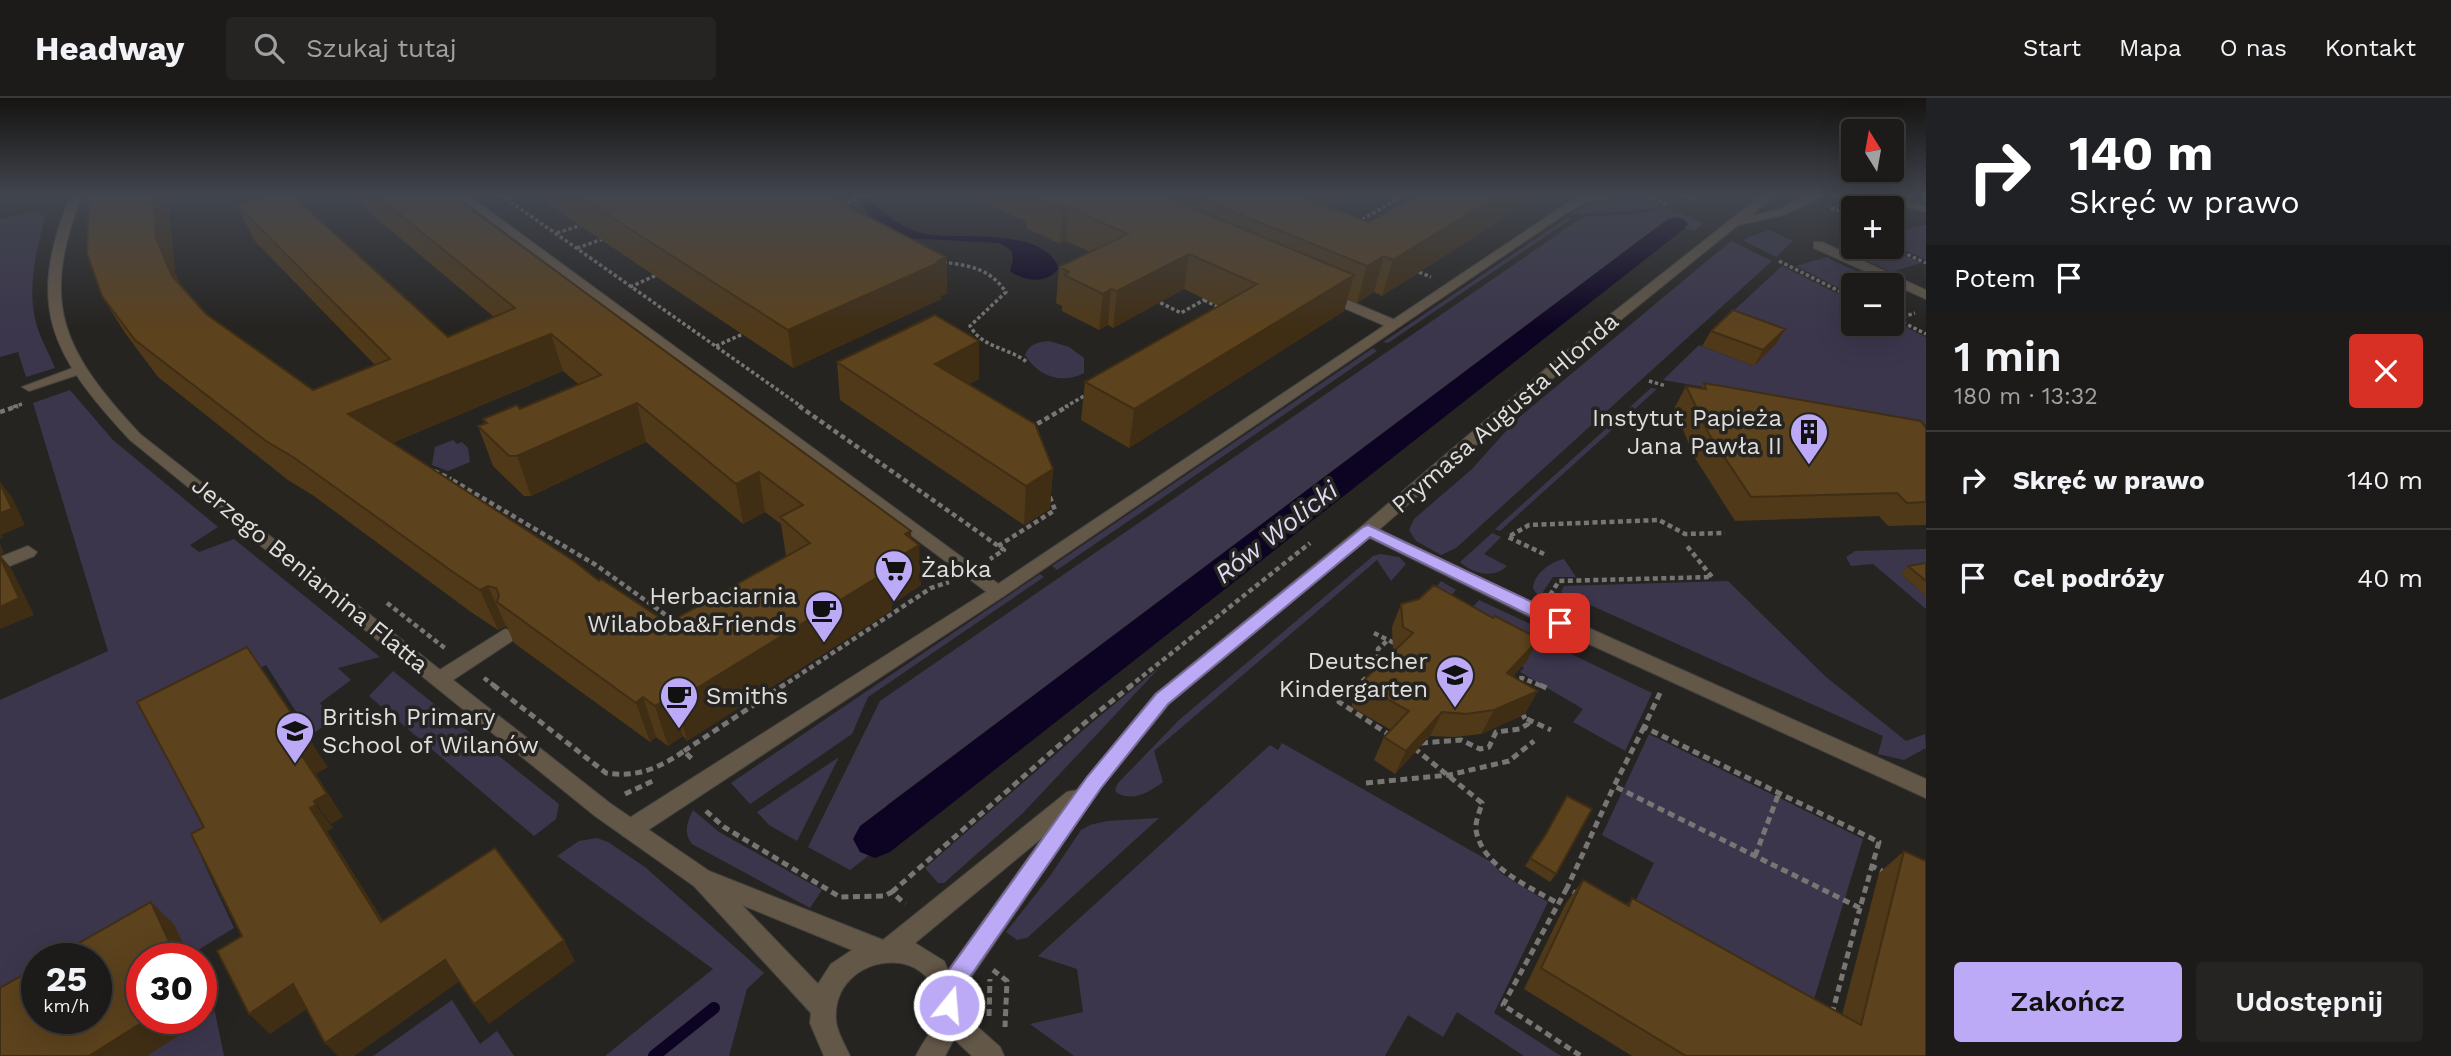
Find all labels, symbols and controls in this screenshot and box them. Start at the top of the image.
search box [226,17,716,80]
text: Headway [35,29,184,68]
icon: search [250,29,288,67]
text: Szukaj tutaj [306,33,457,63]
text: Start [2023,34,2081,62]
text: Mapa [2119,34,2182,62]
text: O nas [2220,34,2287,62]
text: Kontakt [2325,34,2416,62]
north arrow [1841,119,1904,182]
map controls [1841,119,1904,336]
text: 140 m [2069,124,2213,182]
icon: right [1954,126,2045,217]
text: Skręć w prawo [2069,183,2300,221]
button: + [1841,196,1904,259]
icon: arrive [2050,259,2088,297]
text: Potem [1954,263,2036,293]
button: − [1841,273,1904,336]
street label: Prymasa Augusta Hlonda [1386,307,1624,519]
text: 1 min [1954,332,2062,381]
button: close [2349,334,2423,408]
text: 180 m · 13:32 [1954,383,2098,410]
place label: Instytut Papieża Jana Pawła II [1592,404,1782,460]
building icon: Instytut Papieża Jana Pawła II [1788,411,1830,466]
icon: right [1954,461,1992,499]
text: Skręć w prawo [2013,465,2205,495]
text: 140 m [2347,465,2423,495]
street label: Jerzego Beniamina Flatta [186,471,434,679]
water label: Rów Wolicki [1209,474,1344,589]
supermarket icon: Żabka [873,548,915,603]
place label: Żabka [921,555,992,583]
icon: arrive [1954,559,1992,597]
text: Cel podróży [2013,563,2164,593]
text: 40 m [2357,563,2423,593]
place label: Herbaciarnia Wilaboba&Friends [587,582,797,638]
cafe icon: Herbaciarnia Wilaboba&Friends [803,589,845,644]
pin [1530,593,1590,653]
icon: arrive [1541,604,1579,642]
place label: Deutscher Kindergarten [1279,647,1428,703]
school or university icon: Deutscher Kindergarten [1434,654,1476,709]
cafe icon: Smiths [658,675,700,730]
place label: Smiths [706,682,788,710]
place label: British Primary School of Wilanów [322,703,539,759]
school or university icon: British Primary School of Wilanów [274,710,316,765]
speed limit sign: 30 [126,943,217,1034]
text: 25 [46,958,87,1000]
button: Zakończ [1954,962,2182,1042]
button: Udostępnij [2196,962,2423,1042]
position arrow [912,968,986,1042]
text: km/h [43,995,90,1016]

